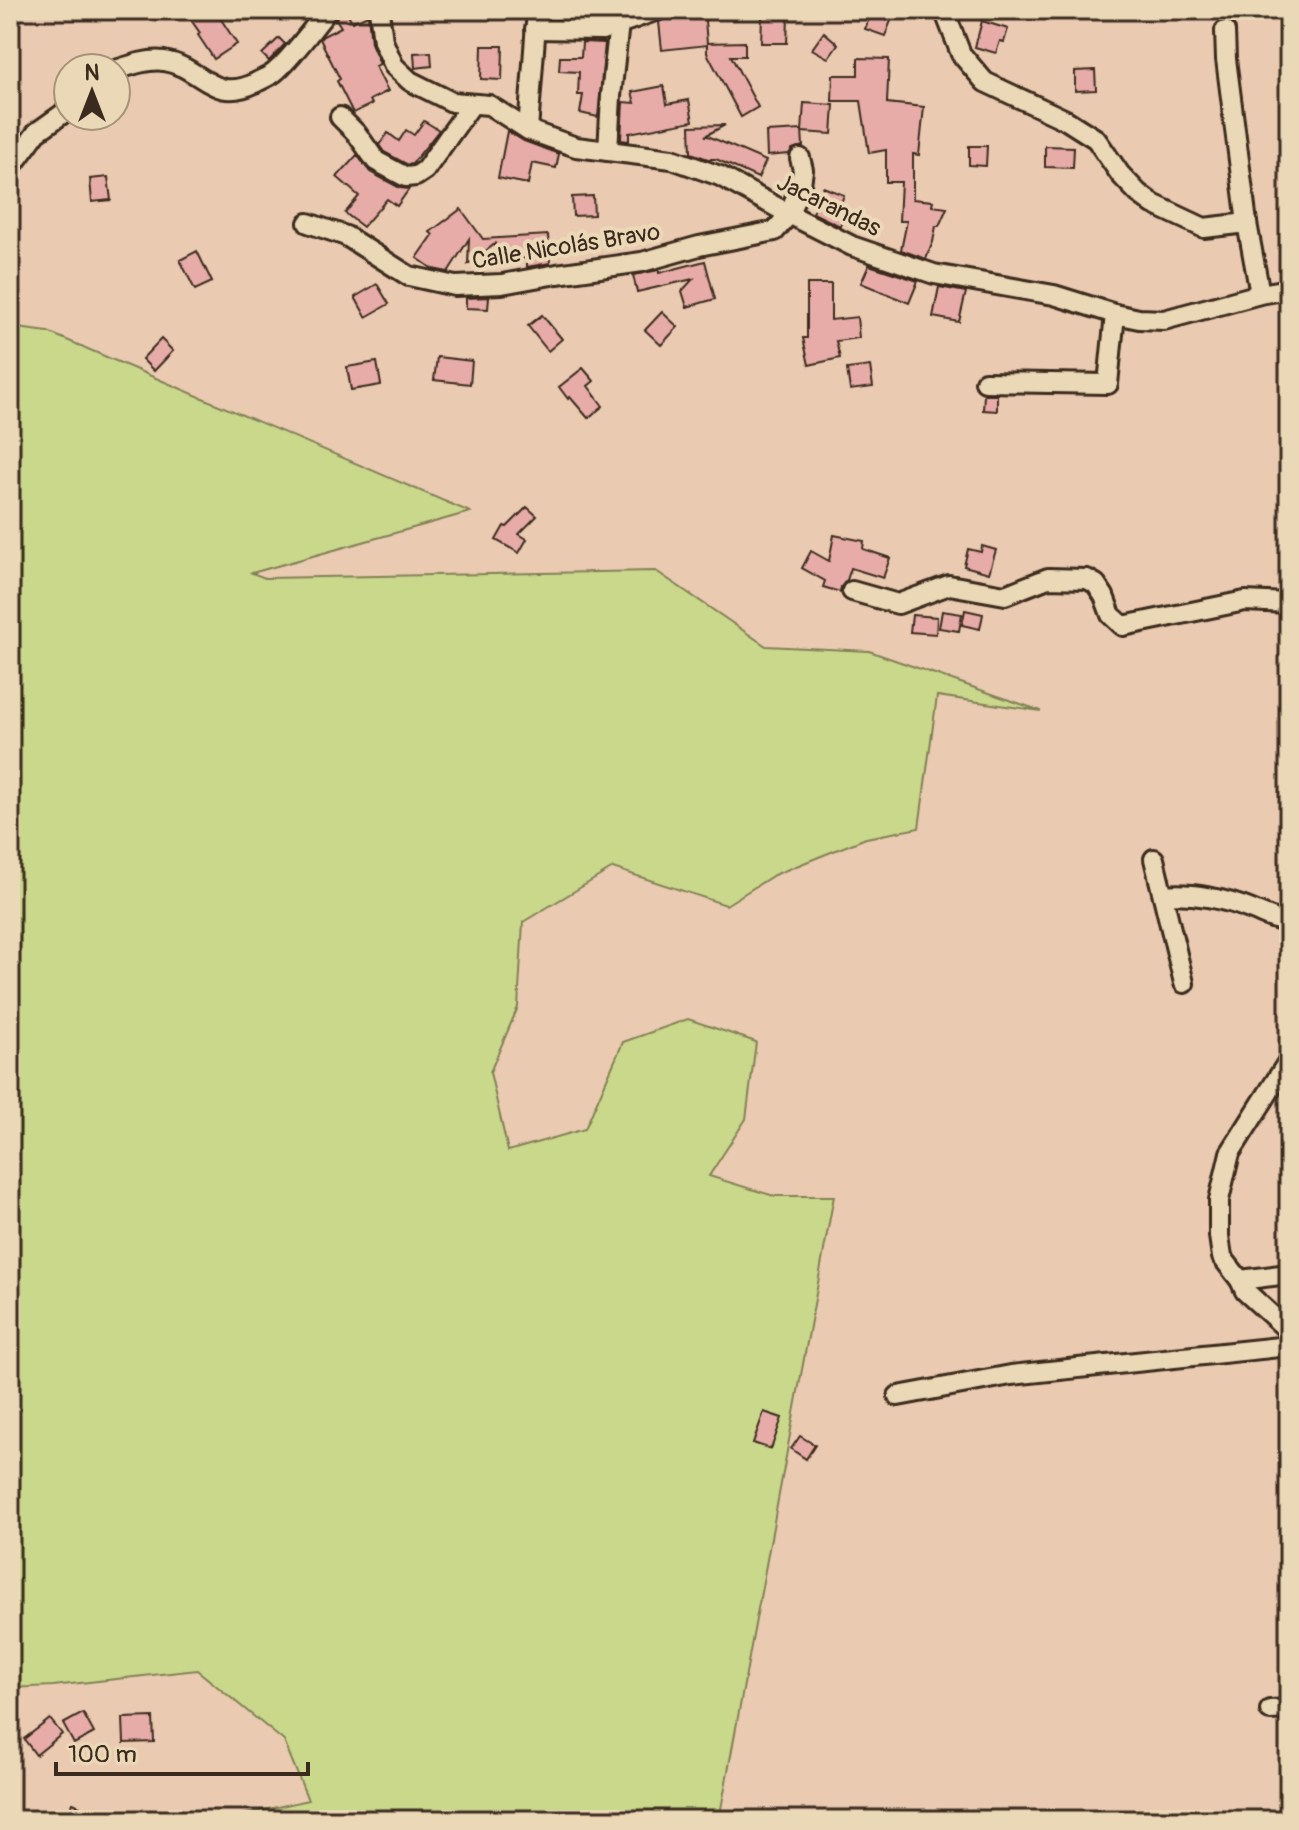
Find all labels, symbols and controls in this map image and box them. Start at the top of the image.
north arrow [52,52,132,132]
text: N [85,59,100,87]
street label: Jacarandas [772,168,886,243]
street label: Calle Nicolás Bravo [470,217,662,276]
scale bar [56,1726,308,1776]
text: 100 m [68,1740,137,1769]

